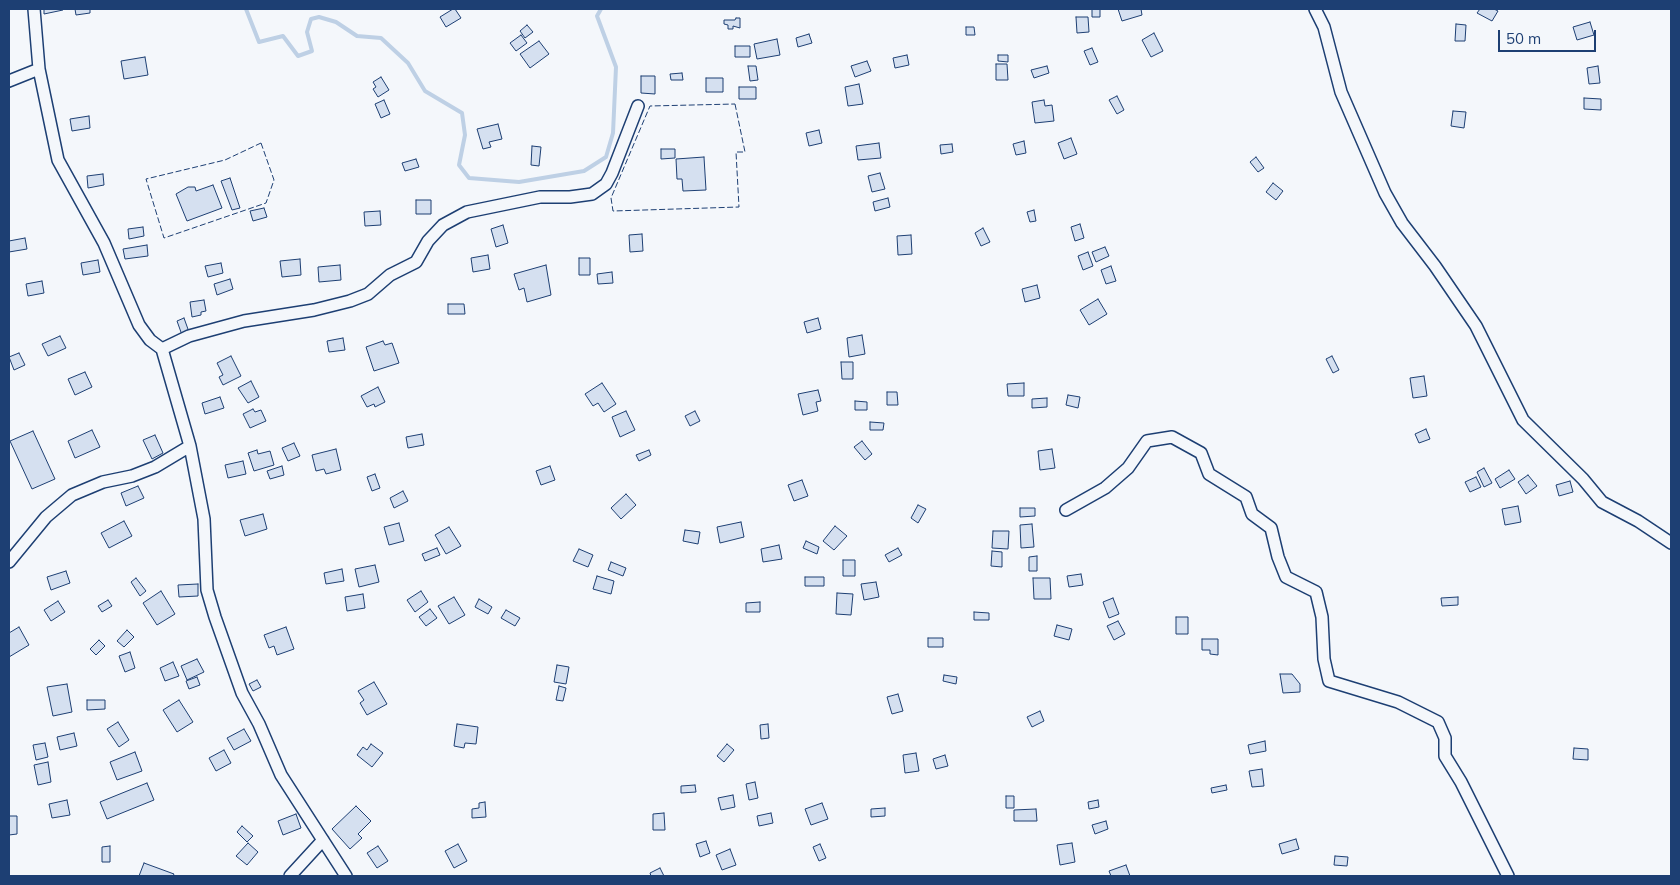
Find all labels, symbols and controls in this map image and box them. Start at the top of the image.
scale bar [1500,20,1598,52]
text: 50 m [1506,29,1541,48]

